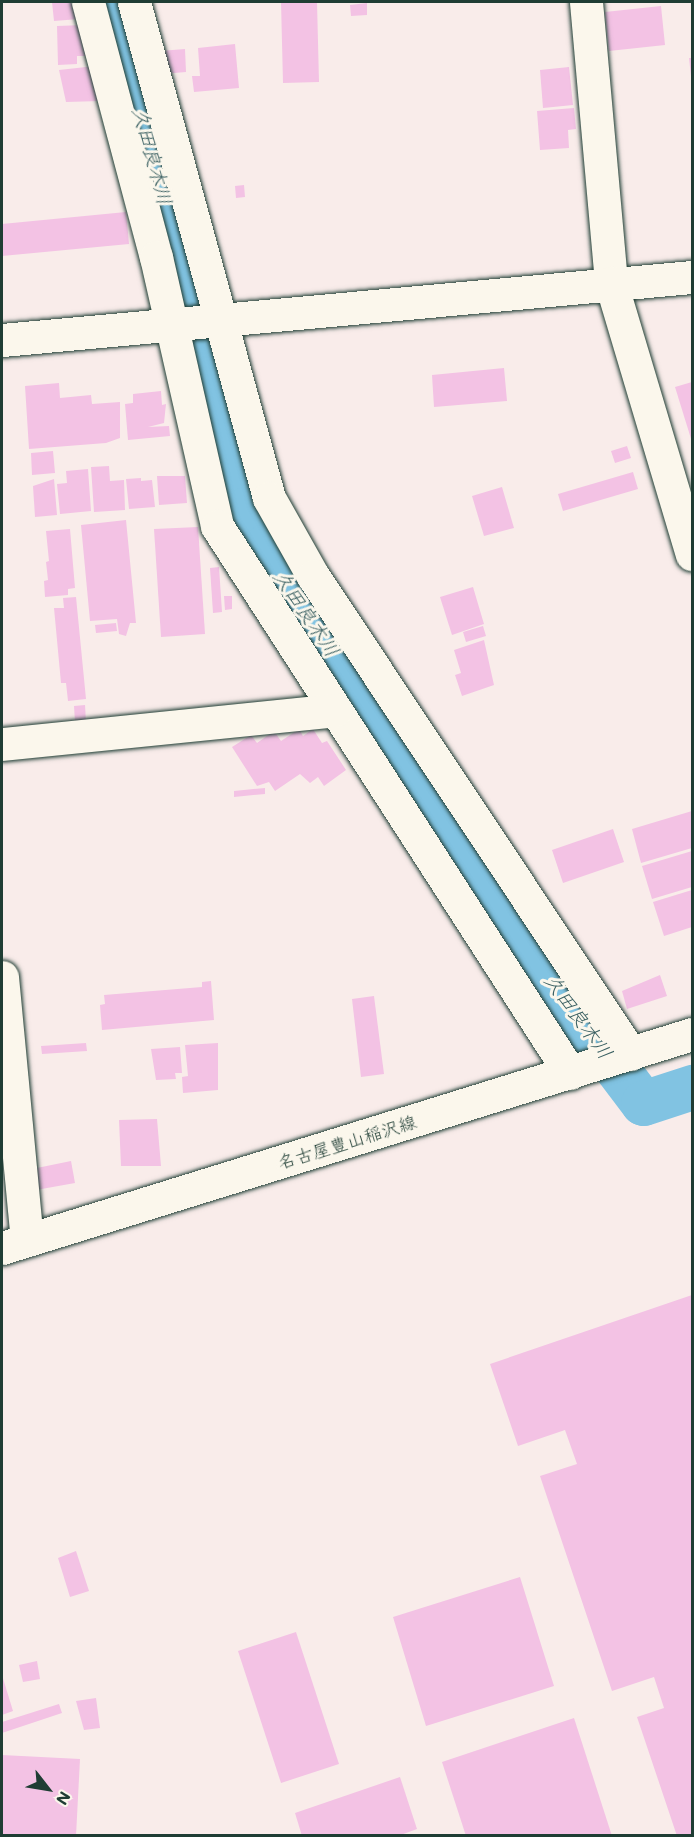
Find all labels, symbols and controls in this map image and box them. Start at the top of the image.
water label: 久田良木川 [128,105,178,207]
water label: 久田良木川 [269,565,345,661]
water label: 久田良木川 [540,968,618,1064]
street label: 名古屋豊山稲沢線 [275,1111,419,1173]
north arrow [18,1759,78,1819]
text: N [52,1788,76,1809]

